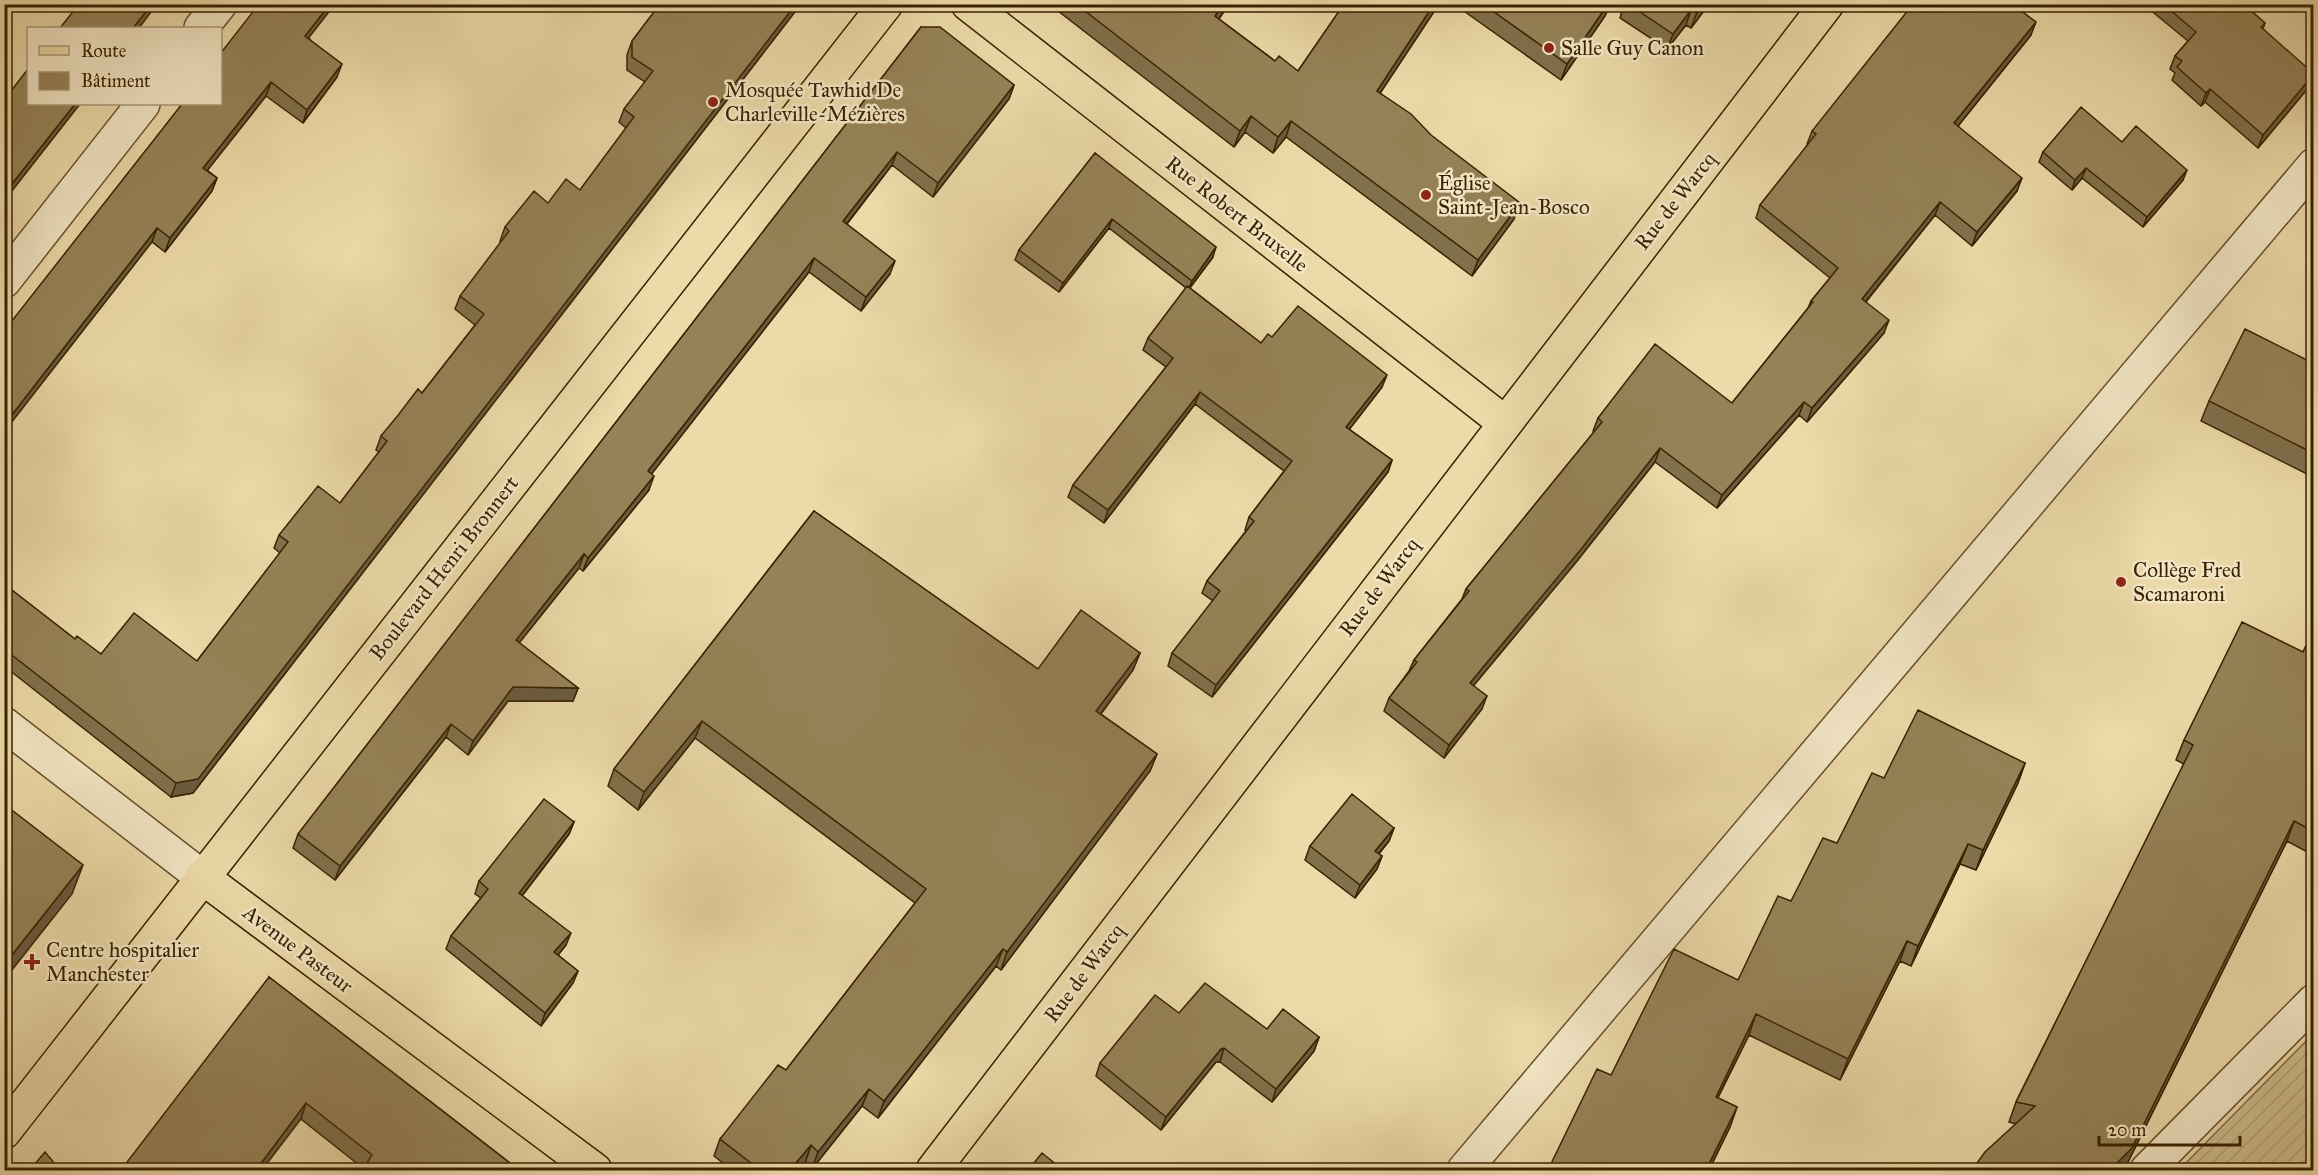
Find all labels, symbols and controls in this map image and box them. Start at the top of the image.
legend [27,27,222,105]
place label: Salle Guy Canon [1561,35,1704,61]
text: Route [81,40,126,62]
marker: Salle Guy Canon [1542,41,1556,55]
text: Bâtiment [81,70,151,92]
place label: Mosquée Tawhid De Charleville-Mézières [725,77,905,127]
marker: Mosquée Tawhid De Charleville-Mézières [706,95,720,109]
street label: Rue de Warcq [1629,146,1722,255]
street label: Rue Robert Bruxelle [1160,150,1314,278]
place label: Église Saint-Jean-Bosco [1438,169,1590,220]
marker: Église Saint-Jean-Bosco [1419,188,1433,202]
street label: Boulevard Henri Bronnert [364,470,525,665]
street label: Rue de Warcq [1333,532,1425,642]
place label: Collège Fred Scamaroni [2133,557,2242,607]
marker: Collège Fred Scamaroni [2114,575,2128,589]
street label: Avenue Pasteur [237,899,358,999]
street label: Rue de Warcq [1038,918,1130,1028]
place label: Centre hospitalier Manchester [46,937,199,987]
marker: Centre hospitalier Manchester [23,953,41,971]
scale bar [2099,1109,2240,1147]
text: 20 m [2108,1119,2146,1141]

